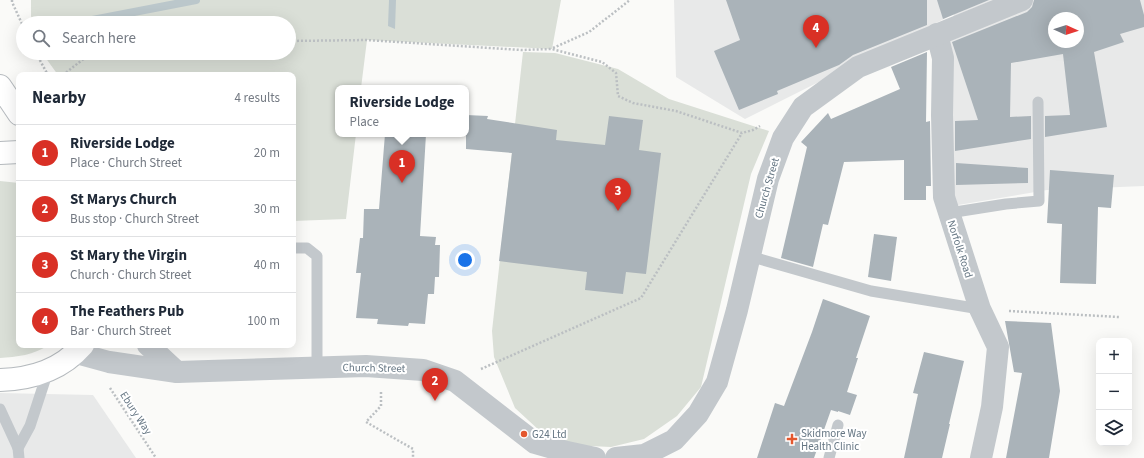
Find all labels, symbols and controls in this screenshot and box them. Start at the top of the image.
north arrow [1048,12,1084,48]
pin: 4 [803,15,829,48]
search box [16,16,296,60]
icon: search [30,27,52,49]
text: Search here [62,28,136,49]
popup [335,85,469,137]
text: Nearby [32,86,86,110]
text: 4 results [235,89,280,107]
text: Riverside Lodge [350,92,454,113]
text: Place [350,113,379,131]
text: Riverside Lodge [70,133,175,154]
text: 1 [42,144,48,162]
text: 20 m [254,144,280,162]
pin: 1 [389,150,415,183]
text: Place · Church Street [70,154,182,172]
street label: Church Street [751,156,783,220]
pin: 3 [605,178,631,211]
text: St Marys Church [70,189,177,210]
text: 2 [42,200,48,218]
text: 30 m [254,200,280,218]
text: Bus stop · Church Street [70,210,199,228]
street label: Norfolk Road [944,218,976,280]
text: St Mary the Virgin [70,245,187,266]
your location [455,250,475,270]
text: 3 [42,256,48,274]
text: 40 m [254,256,280,274]
text: Church · Church Street [70,266,192,284]
text: The Feathers Pub [70,301,184,322]
text: 4 [42,312,48,330]
text: 100 m [247,312,280,330]
text: Bar · Church Street [70,322,171,340]
map controls [1096,338,1132,446]
button: + [1096,338,1132,374]
street label: Church Street [343,360,406,376]
pin: 2 [422,368,448,401]
button: − [1096,374,1132,410]
street label: Ebury Way [117,389,155,437]
button: layers [1096,410,1132,446]
place label: Skidmore Way Health Clinic [801,426,867,454]
place label: G24 Ltd [532,427,567,442]
marker: G24 Ltd [519,429,529,439]
marker: Skidmore Way Health Clinic [786,433,798,445]

